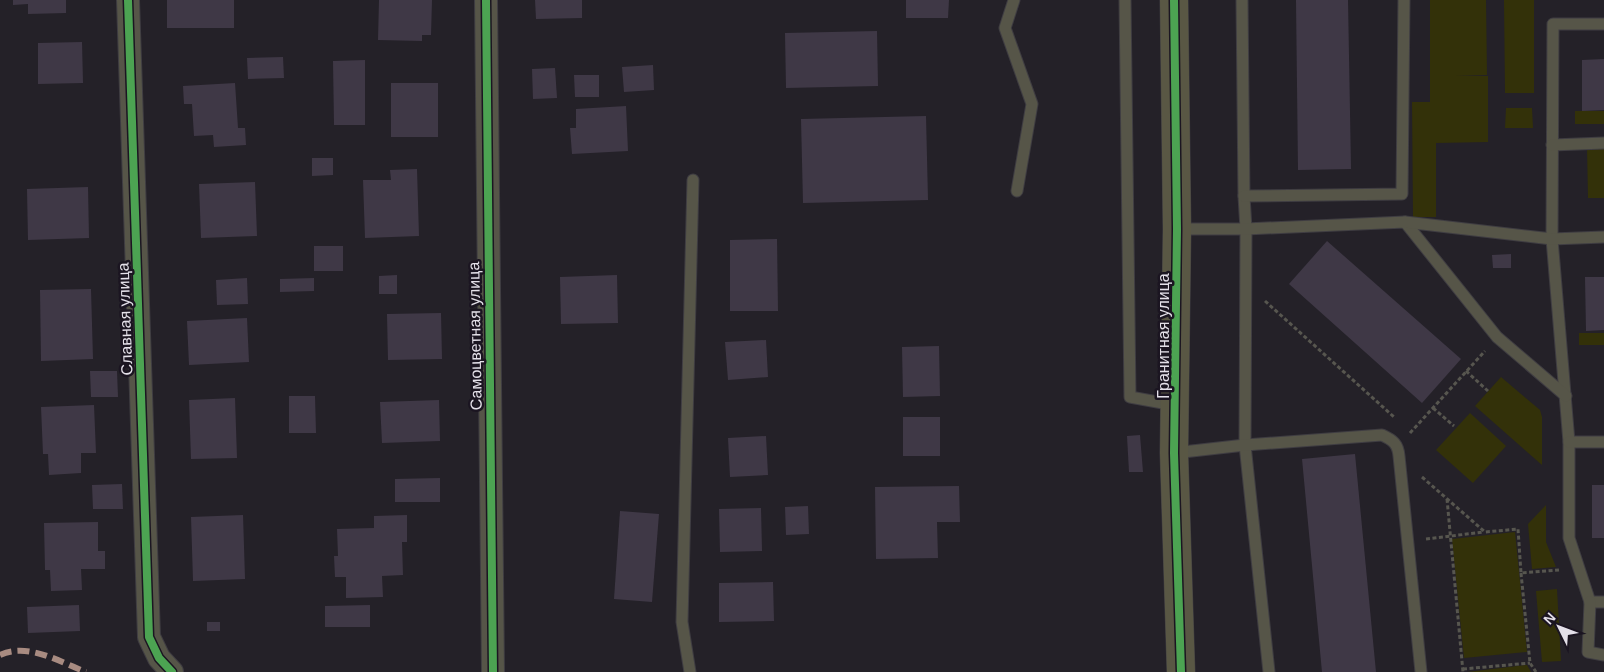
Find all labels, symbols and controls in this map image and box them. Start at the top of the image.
street label: Самоцветная улица [465,261,485,410]
street label: Славная улица [115,262,135,376]
street label: Гранитная улица [1155,273,1172,399]
north arrow [1534,602,1584,652]
text: N [1540,609,1559,627]

